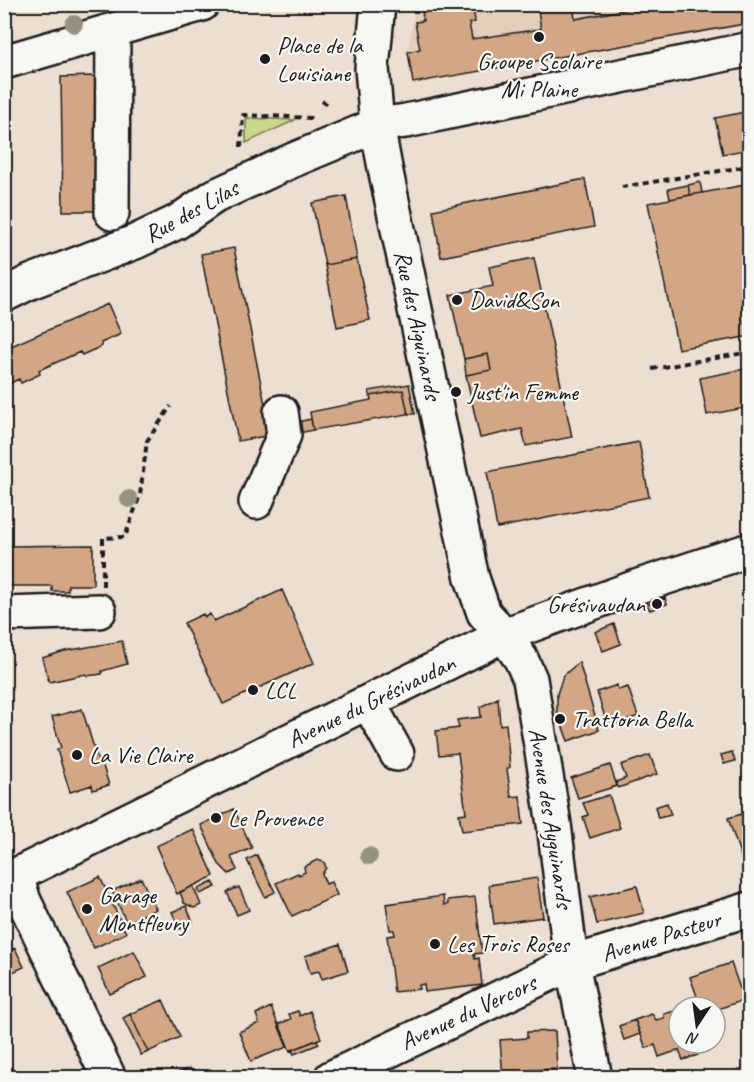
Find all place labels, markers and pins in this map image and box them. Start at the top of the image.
place label: Place de la Louisiane [277,30,364,88]
marker: Groupe Scolaire Mi Plaine [532,30,546,44]
place label: Groupe Scolaire Mi Plaine [477,46,603,104]
marker: Place de la Louisiane [258,52,272,66]
place label: David&Son [469,285,560,315]
marker: David&Son [450,293,464,307]
place label: Just'in Femme [467,377,580,407]
marker: Just'in Femme [449,385,463,399]
place label: Grésivaudan [547,589,646,619]
marker: Grésivaudan [650,597,664,611]
place label: LCL [265,675,297,705]
marker: LCL [246,683,260,697]
place label: Trattoria Bella [572,704,694,734]
marker: Trattoria Bella [553,712,567,726]
place label: La Vie Claire [89,740,195,770]
marker: La Vie Claire [70,748,84,762]
place label: Le Provence [228,803,325,833]
marker: Le Provence [209,811,223,825]
place label: Garage Montfleury [99,880,190,938]
marker: Garage Montfleury [80,902,94,916]
place label: Les Trois Roses [447,929,571,959]
marker: Les Trois Roses [428,937,442,951]

